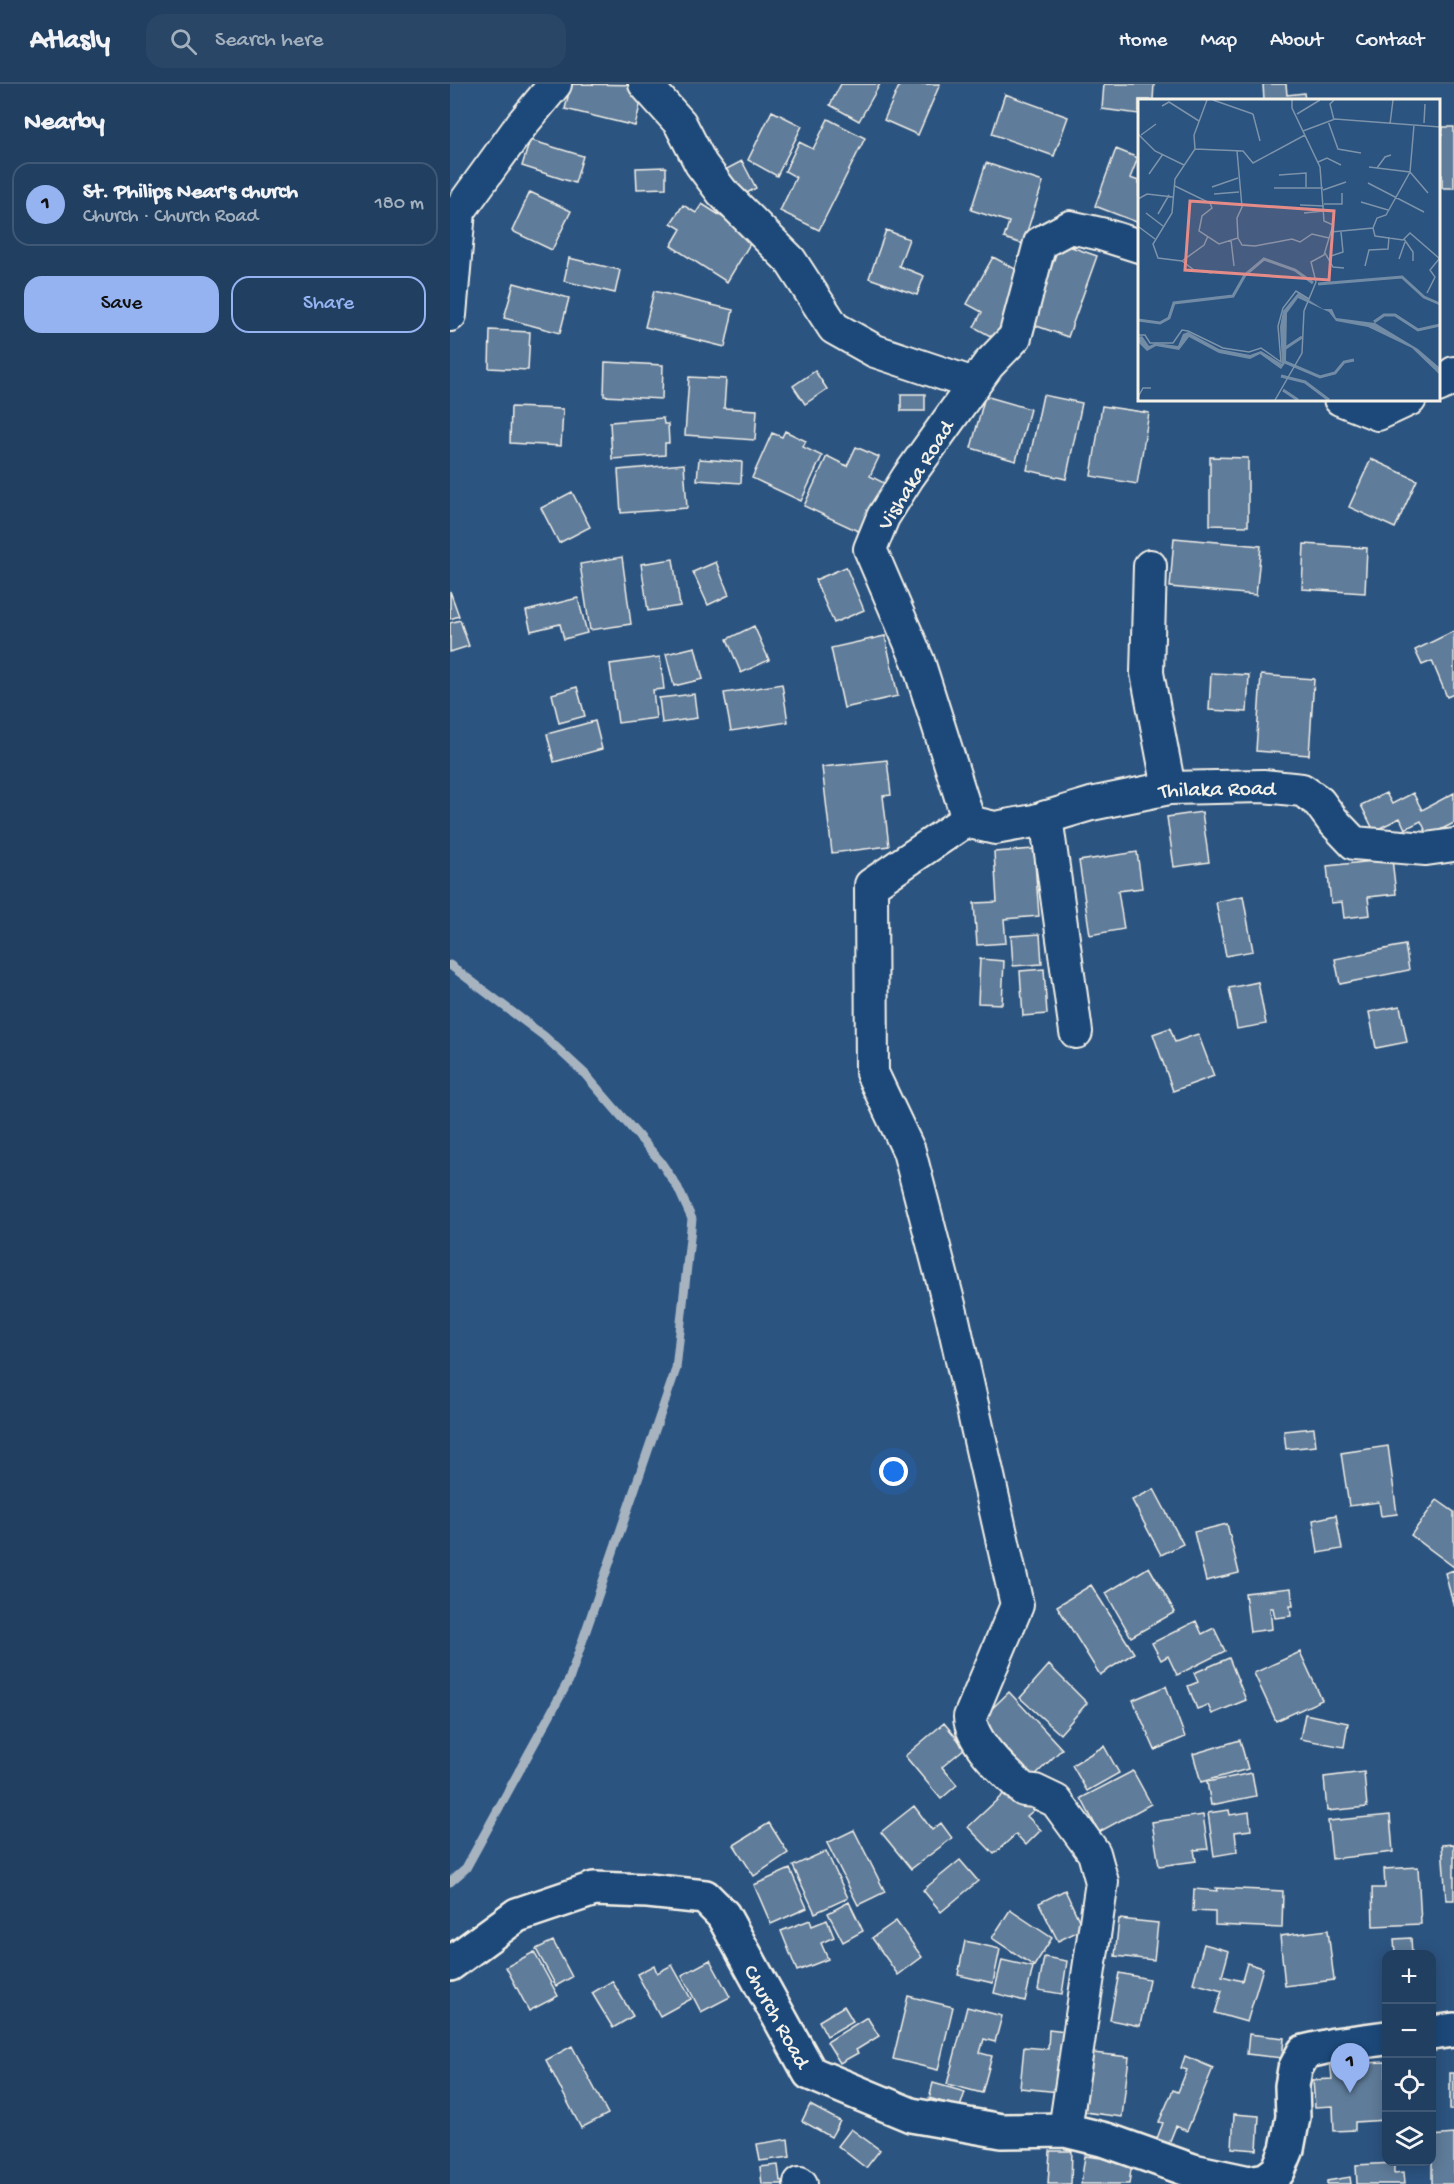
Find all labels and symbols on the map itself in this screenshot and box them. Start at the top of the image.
inset map [1138,99,1439,400]
street label: Vishaka Road [873,415,962,537]
street label: Thilaka Road [1155,777,1279,807]
your location [879,1457,908,1486]
street label: Church Road [736,1961,815,2076]
pin: 1 [1330,2044,1370,2093]

